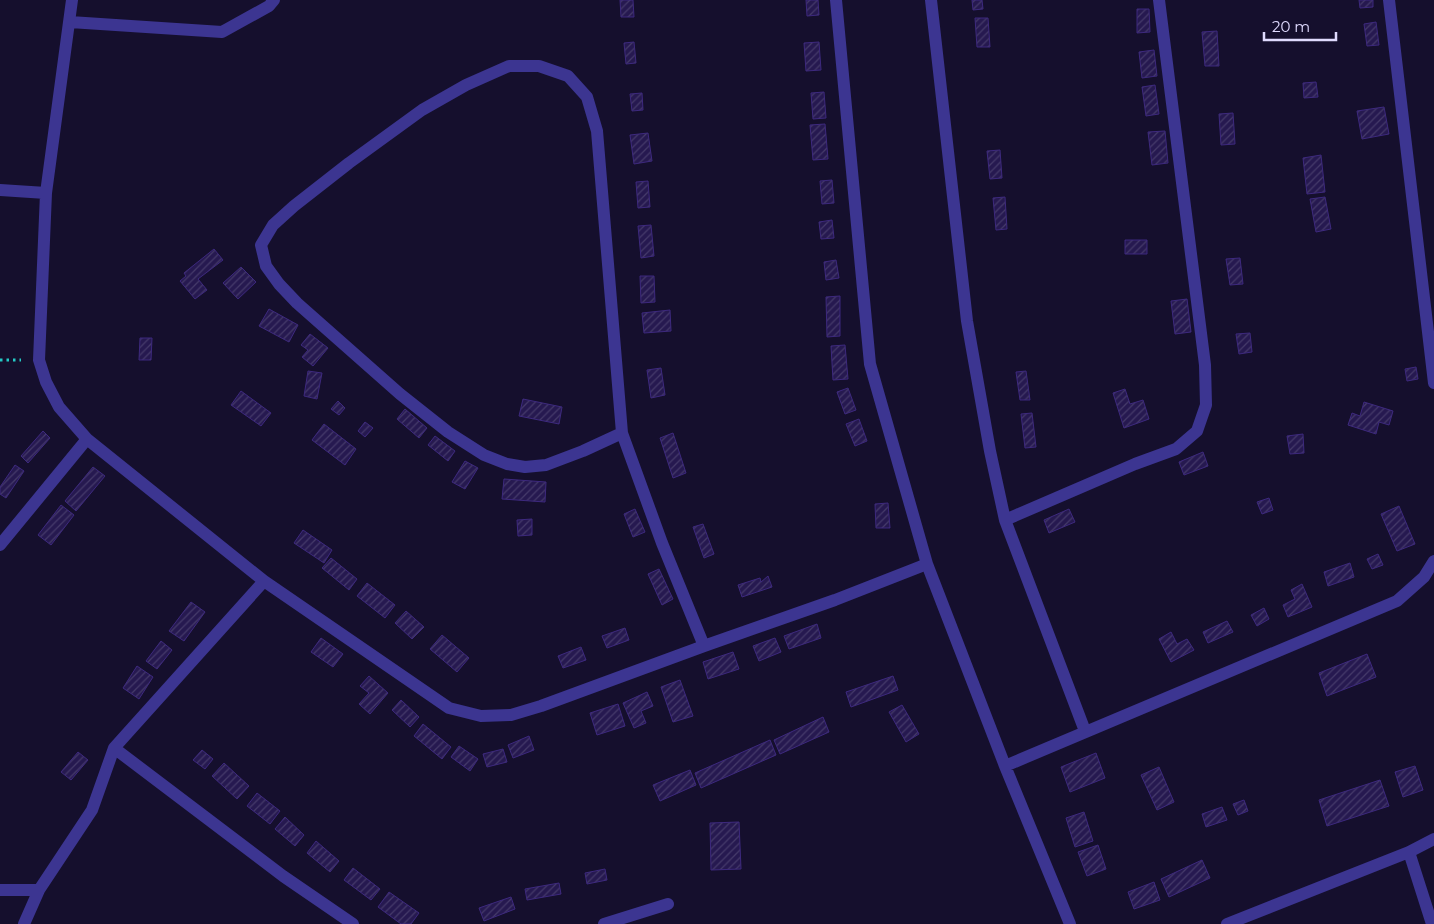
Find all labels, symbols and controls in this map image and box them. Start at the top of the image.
scale bar [1264,10,1336,42]
text: 20 m [1272,17,1310,36]

